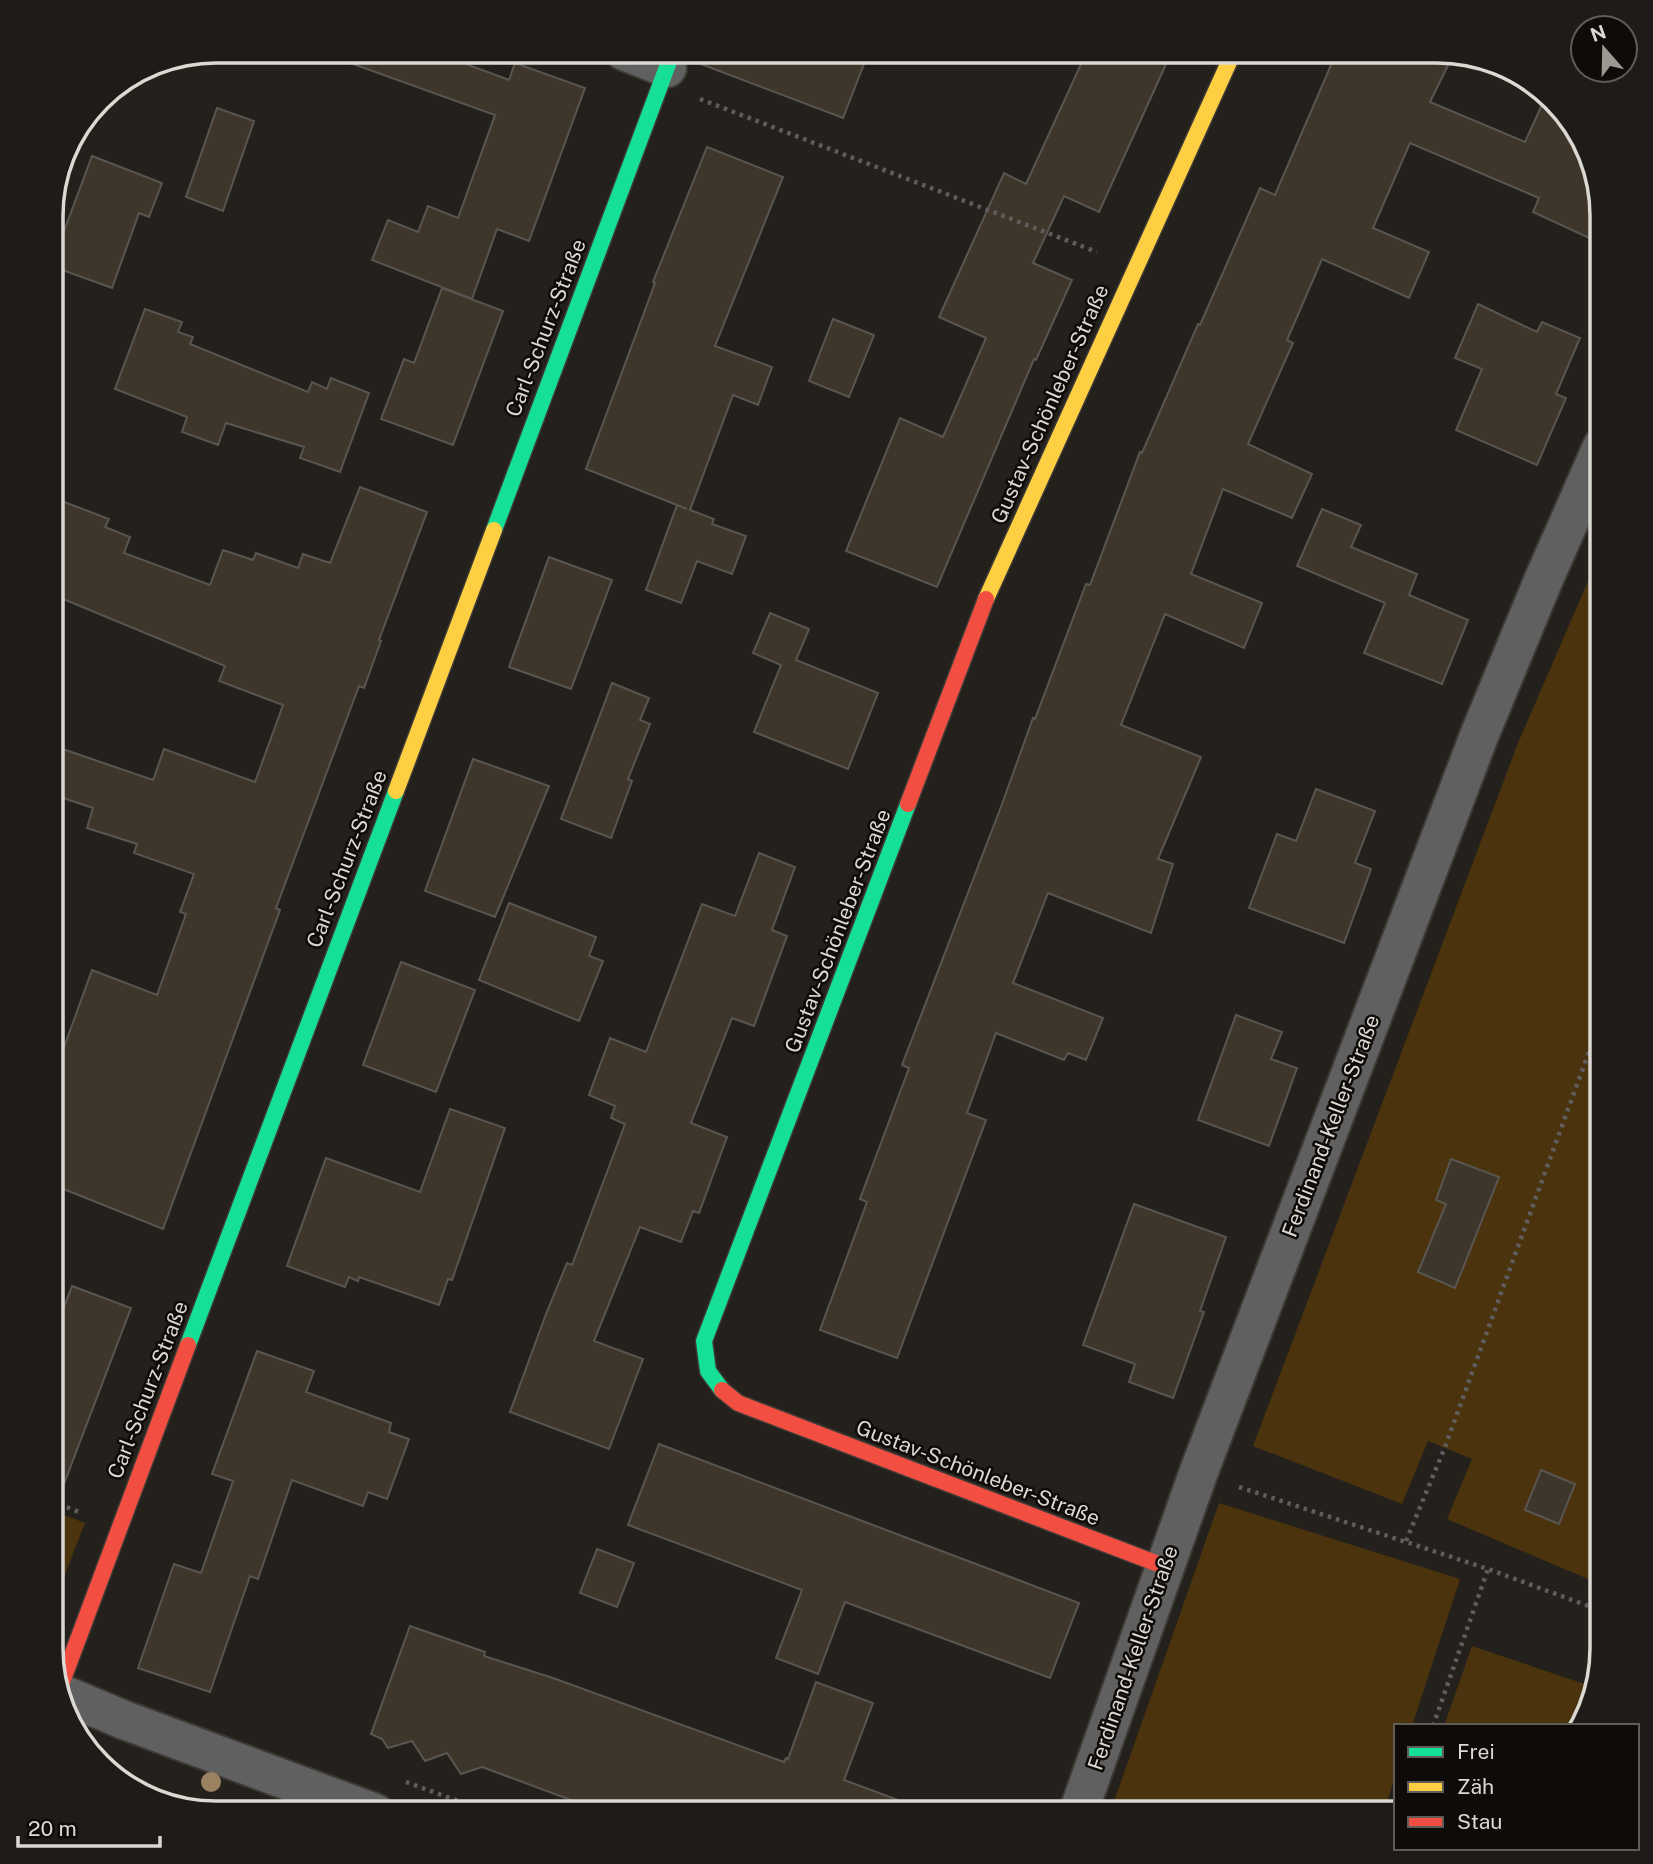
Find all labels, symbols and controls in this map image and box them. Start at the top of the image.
north arrow [1569,14,1639,84]
text: N [1587,20,1609,46]
street label: Carl-Schurz-Straße [500,236,591,420]
street label: Gustav-Schönleber-Straße [985,280,1114,527]
street label: Carl-Schurz-Straße [301,767,392,951]
street label: Gustav-Schönleber-Straße [779,805,896,1056]
street label: Ferdinand-Keller-Straße [1277,1011,1384,1240]
street label: Carl-Schurz-Straße [102,1298,193,1482]
street label: Gustav-Schönleber-Straße [853,1414,1104,1531]
street label: Ferdinand-Keller-Straße [1082,1542,1183,1773]
legend [1394,1724,1639,1850]
text: Frei [1457,1739,1495,1764]
text: Zäh [1457,1774,1494,1799]
scale bar [18,1804,159,1848]
text: Stau [1457,1809,1503,1834]
text: 20 m [28,1816,77,1841]

